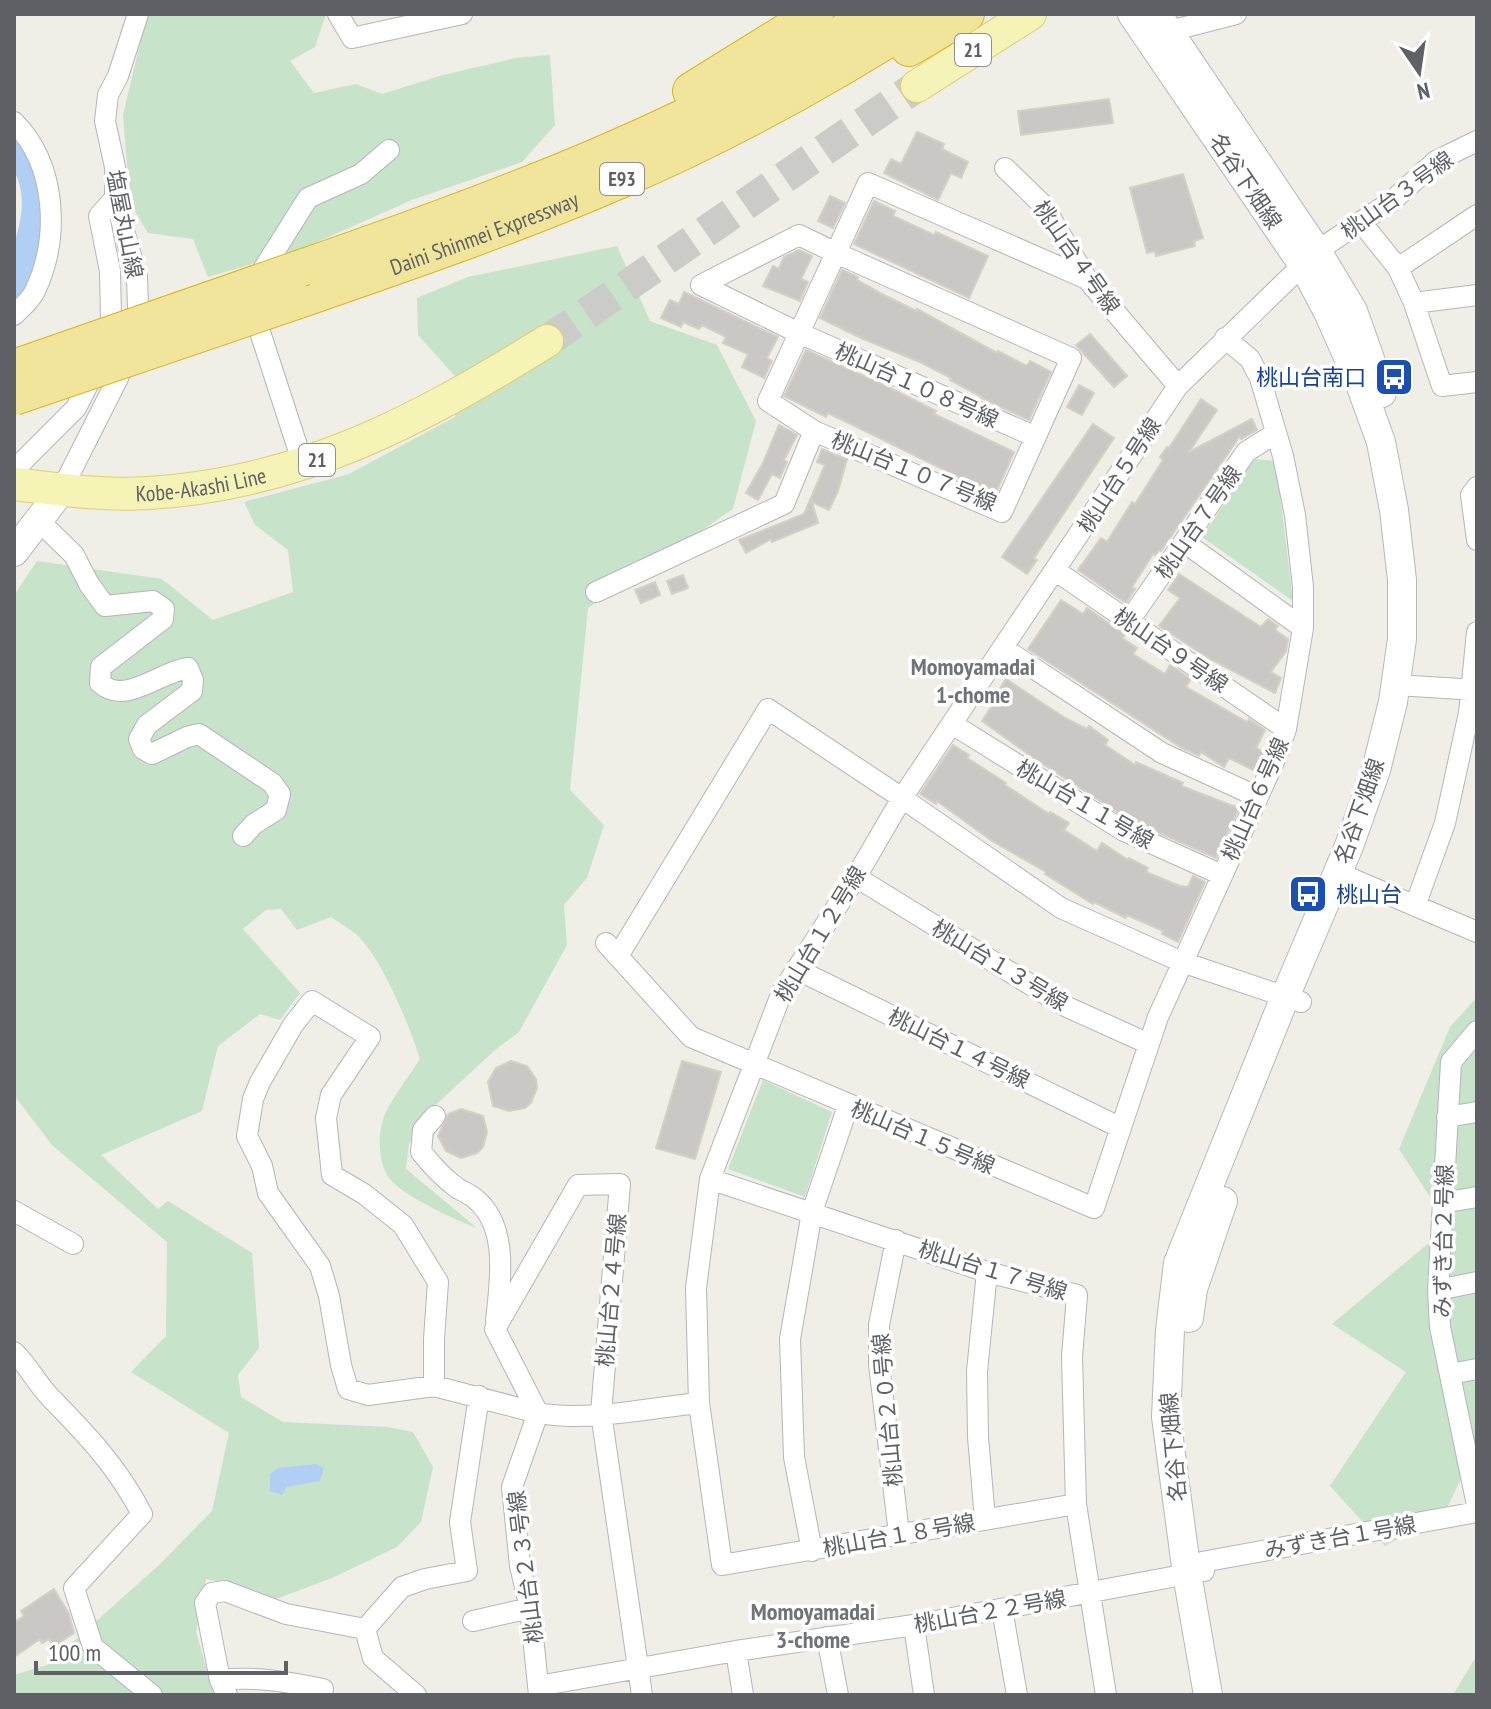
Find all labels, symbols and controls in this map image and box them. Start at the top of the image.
north arrow [1379,32,1459,112]
road number: 21 [955,34,991,66]
text: N [1415,77,1432,106]
street label: 名谷下畑線 [1204,128,1288,234]
street label: 桃山台３号線 [1335,145,1459,245]
road number: E93 [600,163,644,195]
street label: 塩屋丸山線 [101,167,149,281]
street label: Daini Shinmei Expressway [386,185,583,281]
street label: 桃山台４号線 [1028,195,1126,319]
street label: 桃山台１０８号線 [831,336,1003,434]
bus stop icon: 桃山台南口 [1373,356,1415,398]
place label: 桃山台南口 [1256,363,1366,391]
street label: 桃山台５号線 [1071,412,1167,538]
street label: 桃山台１０７号線 [827,425,1001,517]
road number: 21 [299,444,335,476]
street label: 桃山台７号線 [1149,460,1247,584]
street label: Kobe-Akashi Line [135,461,269,508]
street label: 桃山台９号線 [1108,601,1234,699]
district label: Momoyamadai 1-chome [911,651,1035,710]
street label: 桃山台６号線 [1215,733,1295,865]
street label: 桃山台１１号線 [1011,753,1159,855]
street label: 名谷下畑線 [1328,754,1390,868]
street label: 桃山台１２号線 [768,861,872,1007]
bus stop icon: 桃山台 [1287,873,1329,915]
place label: 桃山台 [1336,880,1402,908]
street label: 桃山台１３号線 [927,913,1073,1017]
street label: 桃山台１４号線 [884,1002,1034,1094]
street label: 桃山台１５号線 [847,1094,999,1180]
street label: みずき台２号線 [1428,1164,1458,1318]
street label: 桃山台２４号線 [590,1212,632,1368]
street label: 桃山台１７号線 [915,1234,1071,1306]
street label: 桃山台２０号線 [866,1332,908,1488]
street label: 名谷下畑線 [1154,1391,1192,1503]
street label: 桃山台２３号線 [502,1489,548,1645]
street label: 桃山台１８号線 [821,1508,977,1562]
street label: みずき台１号線 [1262,1510,1418,1564]
street label: 桃山台２２号線 [912,1584,1068,1638]
district label: Momoyamadai 3-chome [751,1596,875,1655]
scale bar [36,1625,286,1675]
text: 100 m [48,1637,101,1668]

